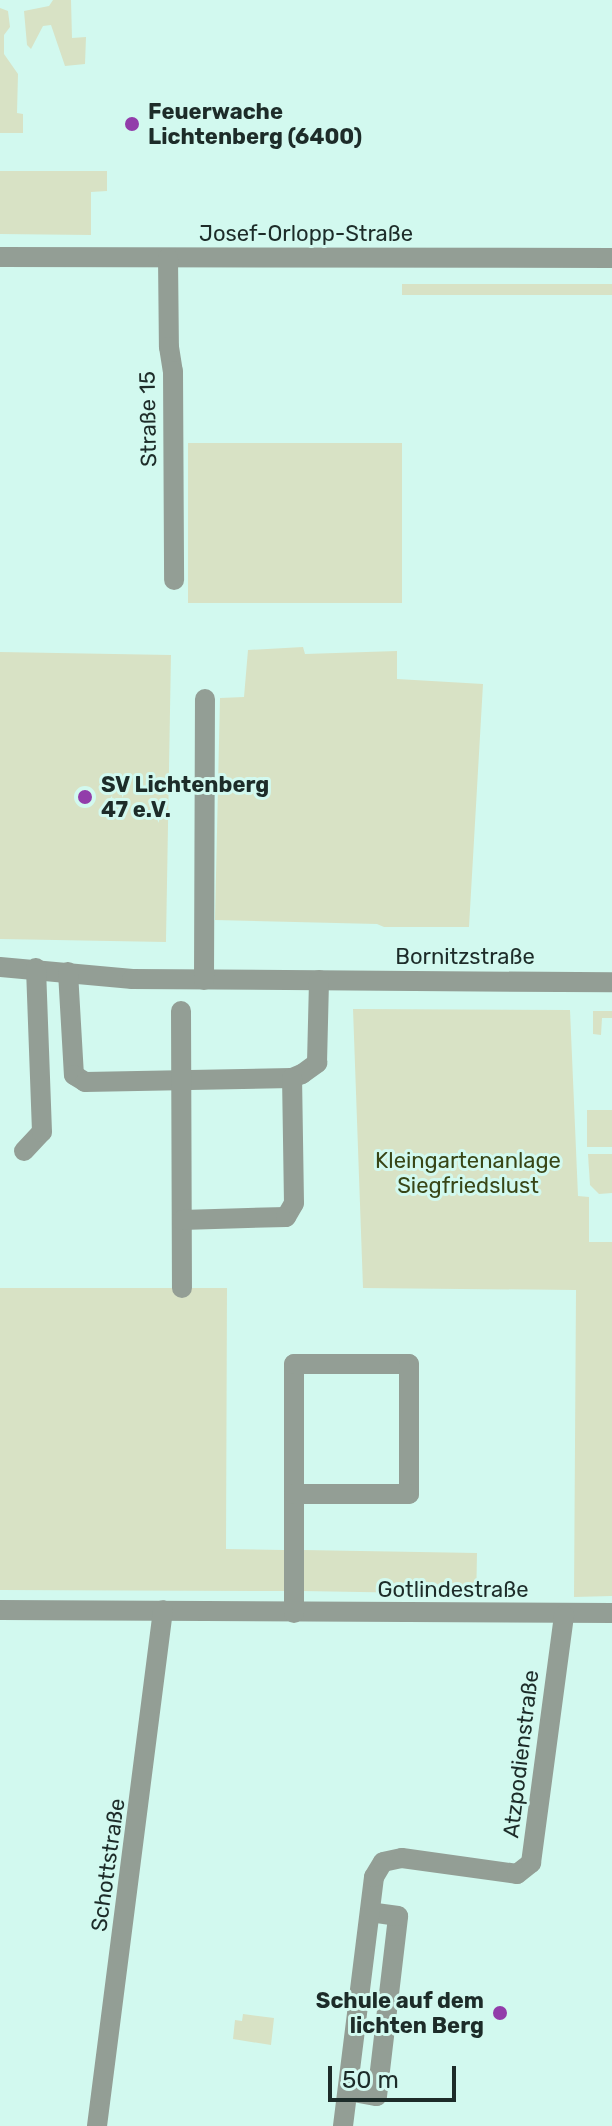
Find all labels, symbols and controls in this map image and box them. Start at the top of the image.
place label: Feuerwache Lichtenberg (6400) [148,98,362,150]
marker: Feuerwache Lichtenberg (6400) [123,115,141,133]
street label: Josef-Orlopp-Straße [199,221,413,247]
street label: Straße 15 [134,371,162,467]
place label: SV Lichtenberg 47 e.V. [101,771,270,822]
marker: SV Lichtenberg 47 e.V. [76,788,94,806]
street label: Bornitzstraße [395,944,535,970]
park label: Kleingartenanlage Siegfriedslust [375,1147,561,1198]
street label: Gotlindestraße [378,1577,528,1603]
street label: Atzpodienstraße [498,1668,544,1840]
street label: Schottstraße [86,1797,130,1933]
place label: Schule auf dem lichten Berg [315,1987,484,2038]
marker: Schule auf dem lichten Berg [491,2004,509,2022]
scale bar [332,2050,460,2100]
text: 50 m [342,2066,399,2094]

